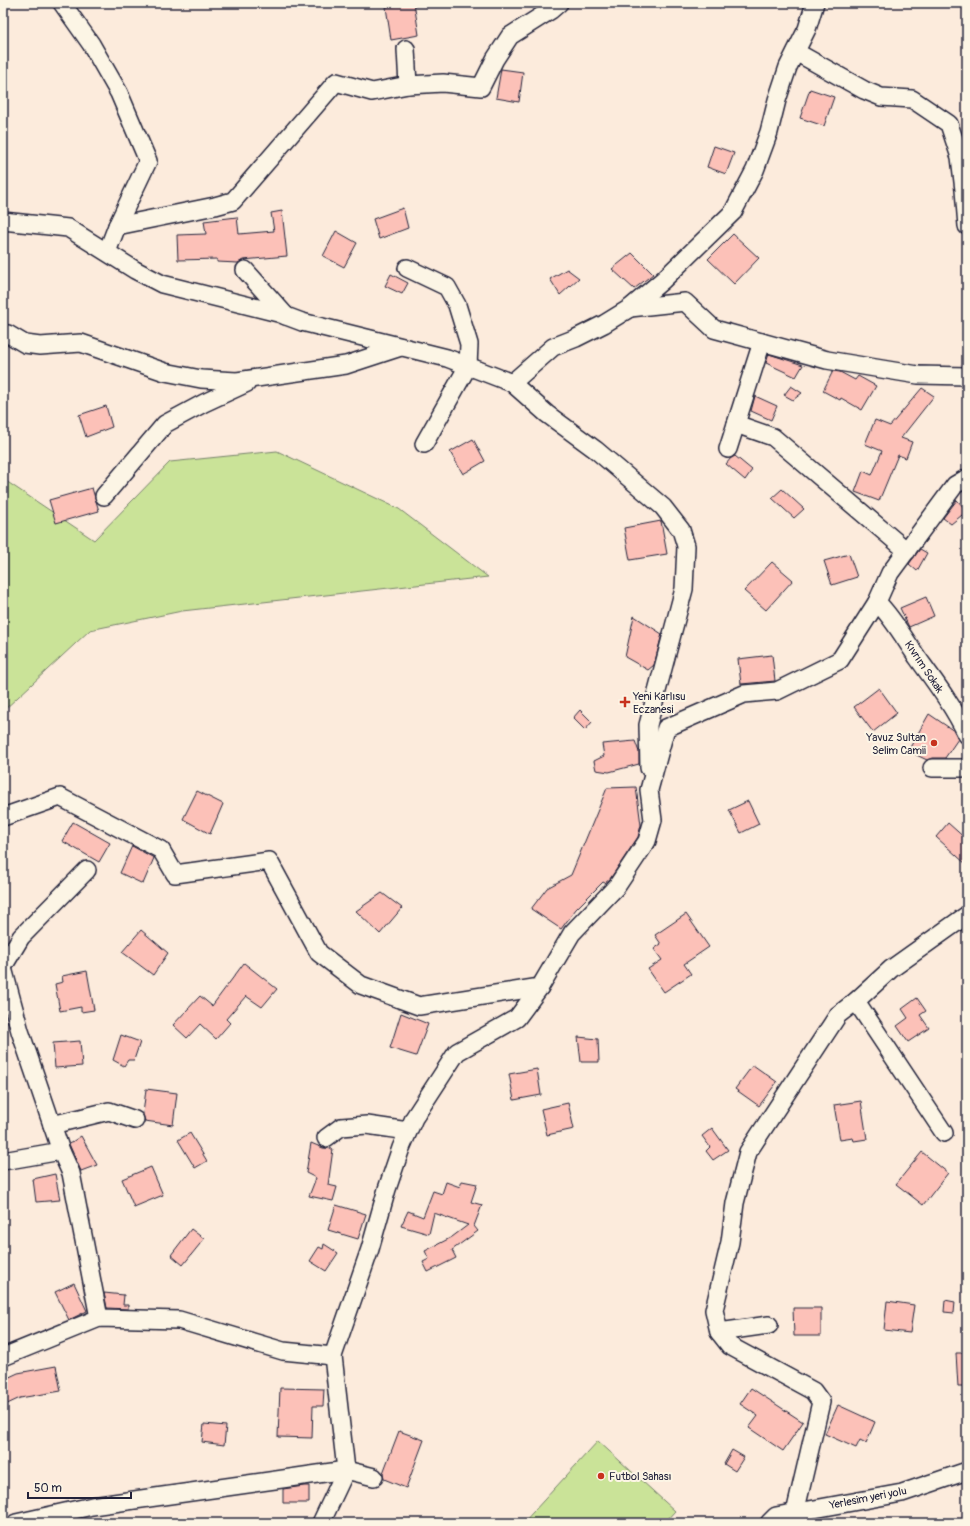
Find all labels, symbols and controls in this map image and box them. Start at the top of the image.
street label: Kıvrım Sokak [902,638,946,696]
place label: Yeni Karlısu Eczanesi [632,690,685,716]
marker: Yeni Karlısu Eczanesi [620,697,630,707]
place label: Yavuz Sultan Selim Camii [865,731,926,757]
marker: Yavuz Sultan Selim Camii [929,738,939,748]
place label: Futbol Sahası [609,1470,672,1483]
marker: Futbol Sahası [596,1471,606,1481]
scale bar [28,1474,131,1500]
text: 50 m [34,1481,62,1496]
street label: Yerlesim yeri yolu [827,1484,908,1512]

